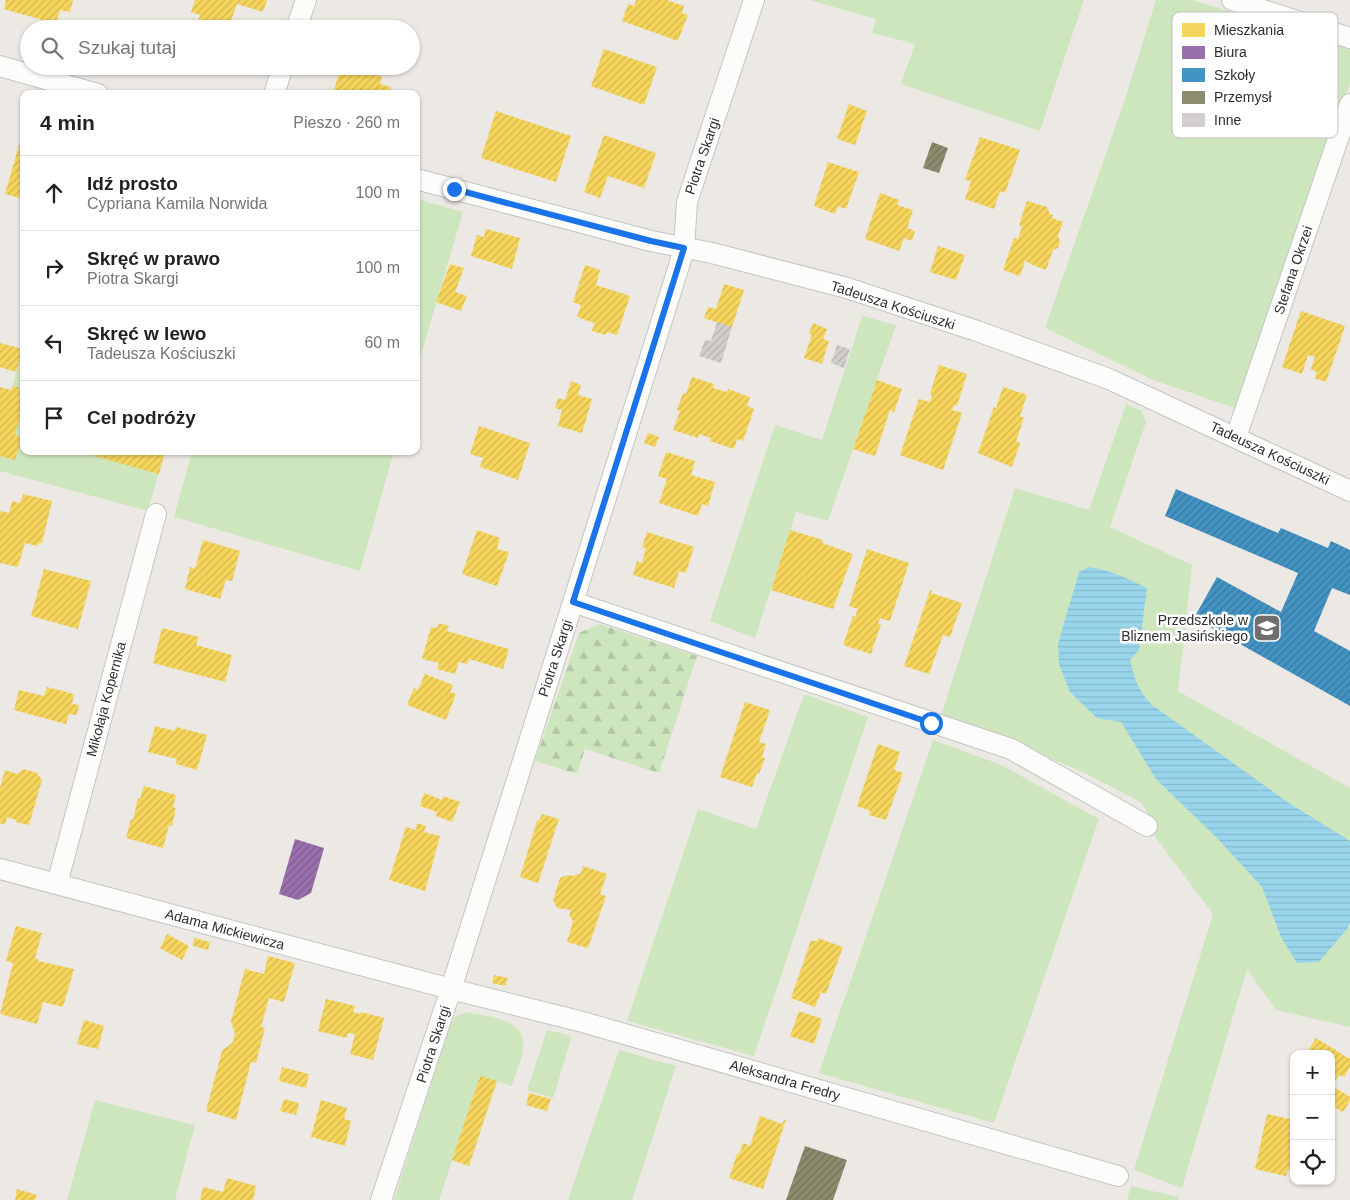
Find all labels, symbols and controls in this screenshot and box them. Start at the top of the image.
legend [1172,12,1338,138]
search box [20,20,420,75]
text: Mieszkania [1214,22,1284,38]
icon: search [38,34,66,62]
text: Szukaj tutaj [78,37,176,58]
text: Biura [1214,44,1247,60]
text: Szkoły [1214,67,1255,83]
text: Przemysł [1214,89,1272,105]
text: 4 min [40,111,95,134]
text: Inne [1214,112,1241,128]
text: Pieszo · 260 m [293,114,400,131]
street label: Piotra Skargi [681,116,723,196]
text: Idź prosto [87,173,178,194]
route end [443,178,466,201]
icon: ahead [40,179,68,207]
text: 100 m [356,184,400,201]
text: Cypriana Kamila Norwida [87,195,268,212]
street label: Stefana Okrzei [1270,224,1316,316]
text: Skręć w prawo [87,248,220,269]
icon: right [40,254,68,282]
text: 100 m [356,259,400,276]
text: Piotra Skargi [87,270,179,287]
street label: Tadeusza Kościuszki [829,277,957,333]
text: Skręć w lewo [87,323,206,344]
icon: left [40,329,68,357]
text: 60 m [364,334,400,351]
text: Tadeusza Kościuszki [87,345,236,362]
icon: arrive [40,404,68,432]
text: Cel podróży [87,407,196,428]
street label: Tadeusza Kościuszki [1208,418,1332,488]
place label: Przedszkole w Bliznem Jasińskiego [1121,612,1249,644]
school or university icon: Przedszkole w Bliznem Jasińskiego [1252,613,1282,643]
street label: Piotra Skargi [535,617,575,699]
street label: Mikołaja Kopernika [83,640,129,758]
route start [920,712,943,735]
street label: Adama Mickiewicza [164,905,287,953]
street label: Piotra Skargi [413,1003,453,1085]
map controls [1290,1050,1335,1185]
button: + [1290,1050,1335,1095]
street label: Aleksandra Fredry [728,1057,842,1103]
button: − [1290,1095,1335,1140]
button: locate [1290,1140,1335,1185]

